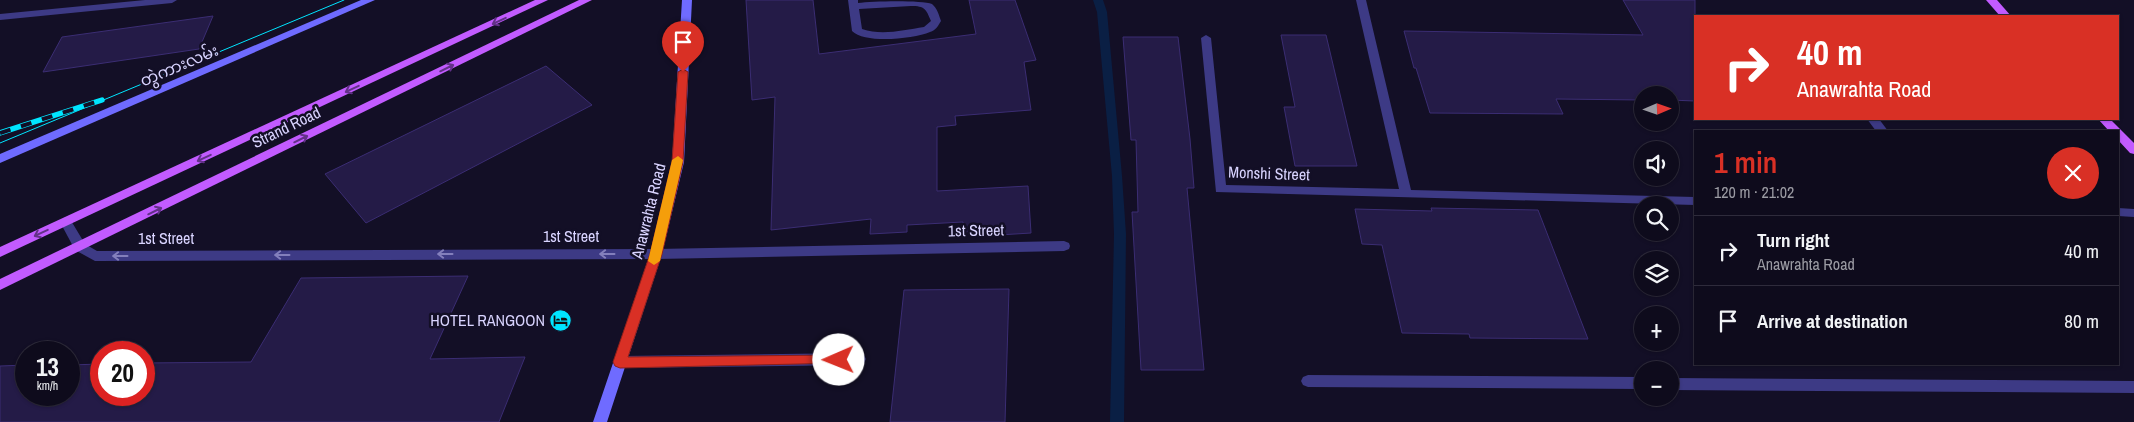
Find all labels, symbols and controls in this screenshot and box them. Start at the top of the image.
one-way arrow [492,16,507,26]
pin [662,21,704,72]
icon: arrive [669,28,697,56]
text: 40 m [1797,29,1862,76]
icon: right [1714,35,1779,100]
street label: တွဲကားလမ်း [136,39,223,94]
one-way arrow [439,63,454,72]
text: Anawrahta Road [1797,74,1931,104]
one-way arrow [345,85,360,94]
north arrow [1634,86,1679,131]
map controls [1634,86,1679,406]
street label: Strand Road [248,101,324,153]
one-way arrow [293,134,308,144]
button: sound [1634,141,1679,186]
text: 1 min [1714,142,1777,182]
button: close [2047,147,2099,199]
one-way arrow [197,153,212,163]
street label: Anawrahta Road [625,161,670,262]
street label: Monshi Street [1228,161,1311,185]
text: 120 m · 21:02 [1714,181,1794,203]
button: search [1634,196,1679,241]
one-way arrow [147,206,162,215]
street label: 1st Street [948,219,1005,241]
street label: 1st Street [543,225,599,247]
street label: 1st Street [138,227,194,249]
text: Turn right [1757,227,1829,253]
one-way arrow [34,229,49,239]
icon: right [1714,237,1742,265]
text: 40 m [2064,238,2099,264]
one-way arrow [437,249,454,259]
one-way arrow [600,249,616,259]
one-way arrow [275,250,291,260]
one-way arrow [112,251,128,260]
button: layers [1634,251,1679,296]
text: Anawrahta Road [1757,253,1855,275]
button: + [1634,306,1679,351]
icon: arrive [1714,307,1742,335]
hotel icon: HOTEL RANGOON [549,308,573,332]
text: Arrive at destination [1757,308,1908,334]
text: 80 m [2064,308,2099,334]
place label: HOTEL RANGOON [430,309,545,331]
position arrow [812,333,864,385]
speed limit sign: 20 [90,341,155,406]
text: 13 [36,350,59,384]
button: − [1634,361,1679,406]
text: km/h [37,378,58,394]

